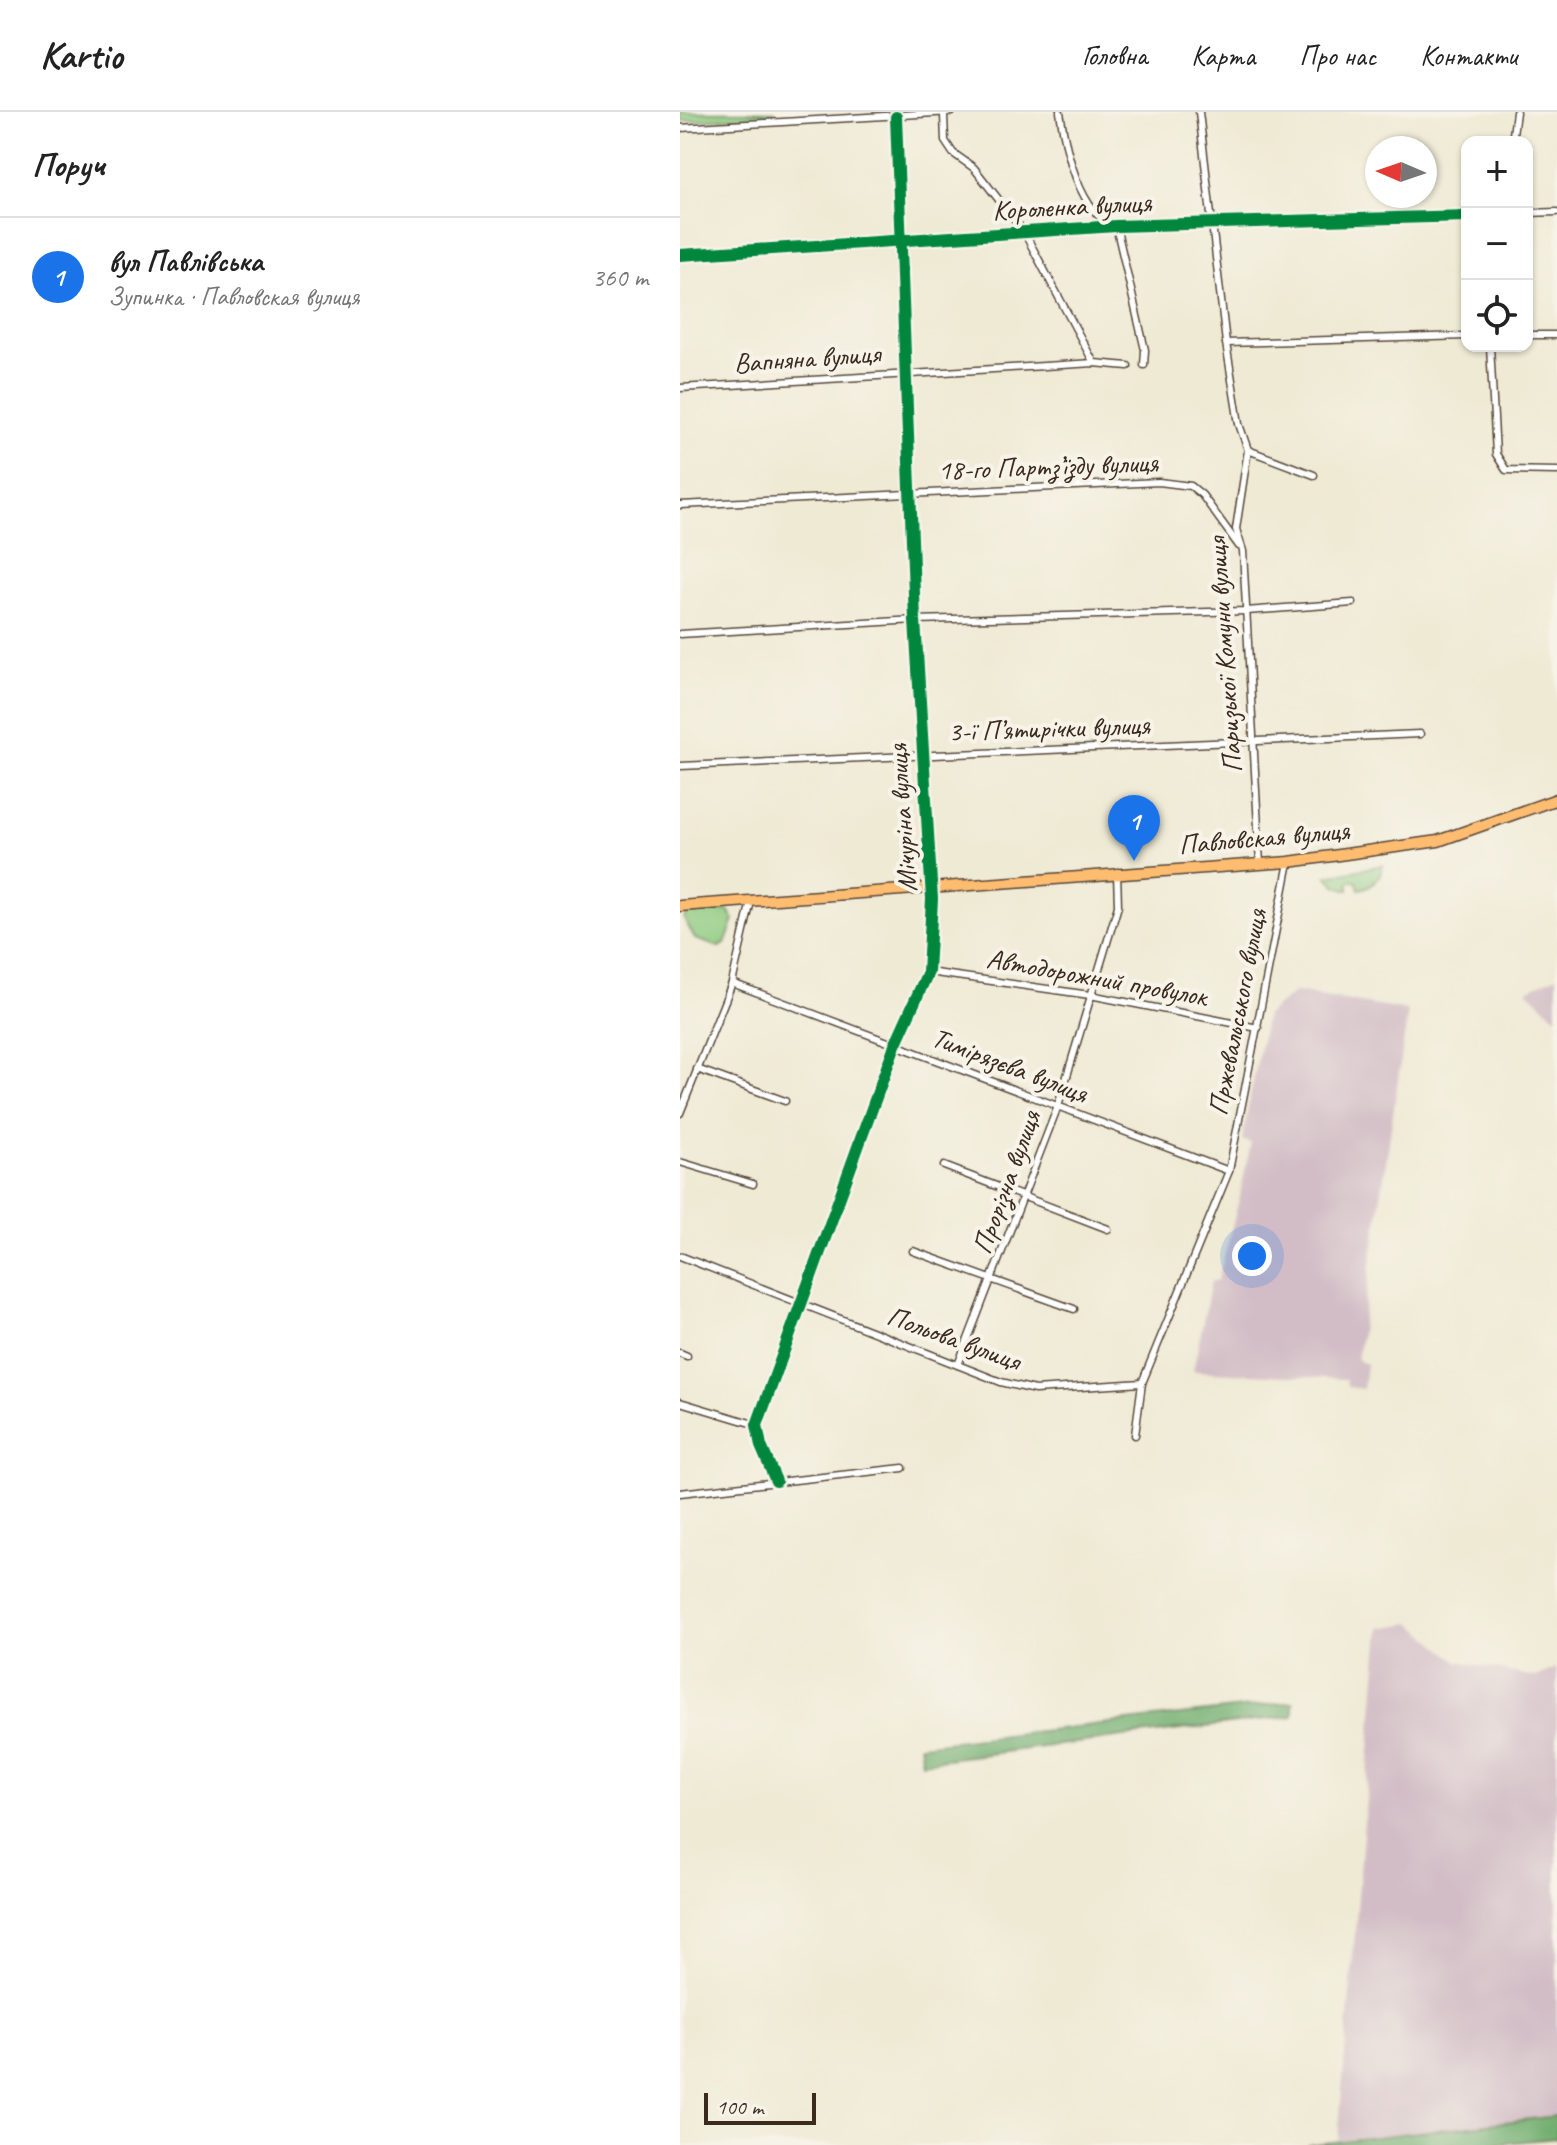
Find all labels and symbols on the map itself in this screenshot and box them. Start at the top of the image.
north arrow [1365,136,1437,208]
street label: Короленка вулиця [992,184,1153,228]
street label: Вапняна вулиця [733,335,884,381]
street label: 18-го Партз’їзду вулиця [937,445,1160,488]
street label: Паризької Комуни вулиця [1198,533,1250,774]
street label: 3-ї П’ятирічки вулиця [947,707,1151,749]
street label: Мічуріна вулиця [879,742,925,893]
pin: 1 [1108,795,1160,861]
street label: Павловская вулиця [1177,812,1352,862]
street label: Пржевальського вулиця [1200,905,1274,1118]
street label: Автодорожний провулок [984,940,1213,1014]
street label: Тимірязєва вулиця [927,1019,1094,1111]
street label: Прорізна вулиця [964,1105,1049,1259]
your location [1232,1236,1272,1276]
street label: Польова вулиця [882,1298,1028,1379]
scale bar [704,2089,816,2125]

